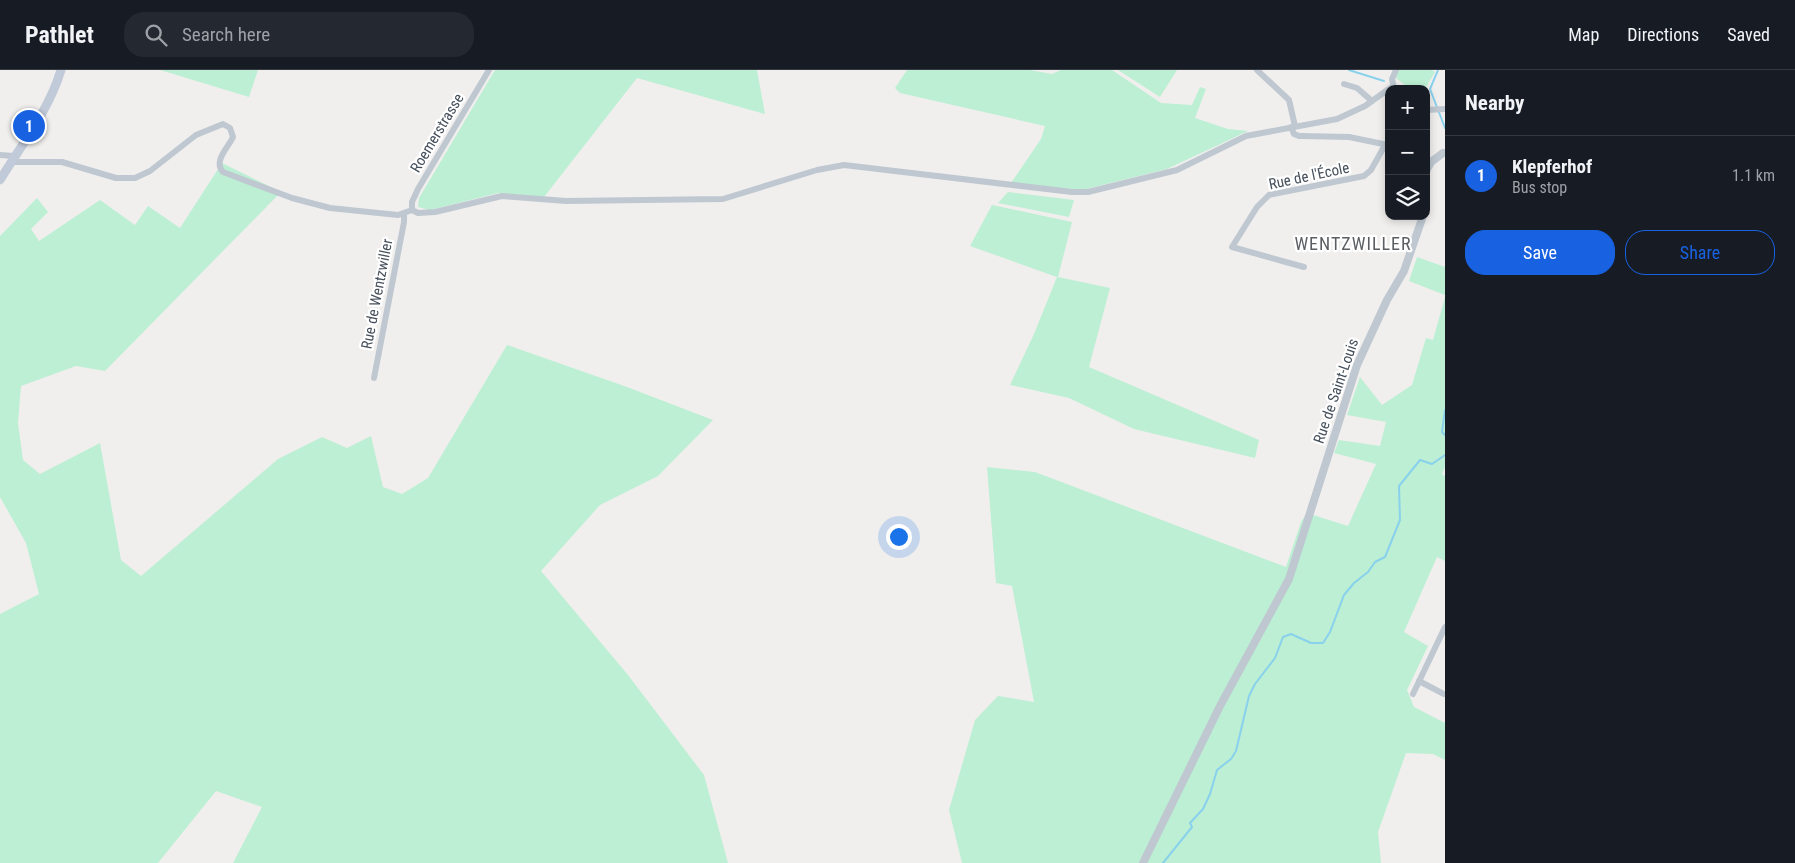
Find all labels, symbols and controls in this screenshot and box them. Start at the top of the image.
search box [124,12,474,57]
text: Pathlet [25,21,94,49]
icon: search [142,21,170,49]
text: Search here [182,23,270,46]
text: Map [1568,24,1599,45]
text: Directions [1627,24,1699,45]
text: Saved [1727,24,1770,45]
map controls [1385,85,1430,220]
button: + [1385,85,1430,130]
street label: Roemerstrasse [406,90,468,176]
text: Nearby [1465,91,1524,115]
pin: 1 [13,107,45,145]
button: − [1385,130,1430,175]
text: Klepferhof [1512,155,1592,178]
street label: Rue de l'École [1267,159,1351,193]
text: 1 [1477,166,1485,185]
text: 1.1 km [1732,166,1775,185]
button: layers [1385,175,1430,220]
text: Bus stop [1512,178,1567,197]
button: Save [1465,230,1615,275]
button: Share [1625,230,1775,275]
district label: WENTZWILLER [1294,233,1412,254]
street label: Rue de Wentzwiller [357,237,397,351]
street label: Rue de Saint-Louis [1310,336,1362,446]
your location [886,524,912,550]

